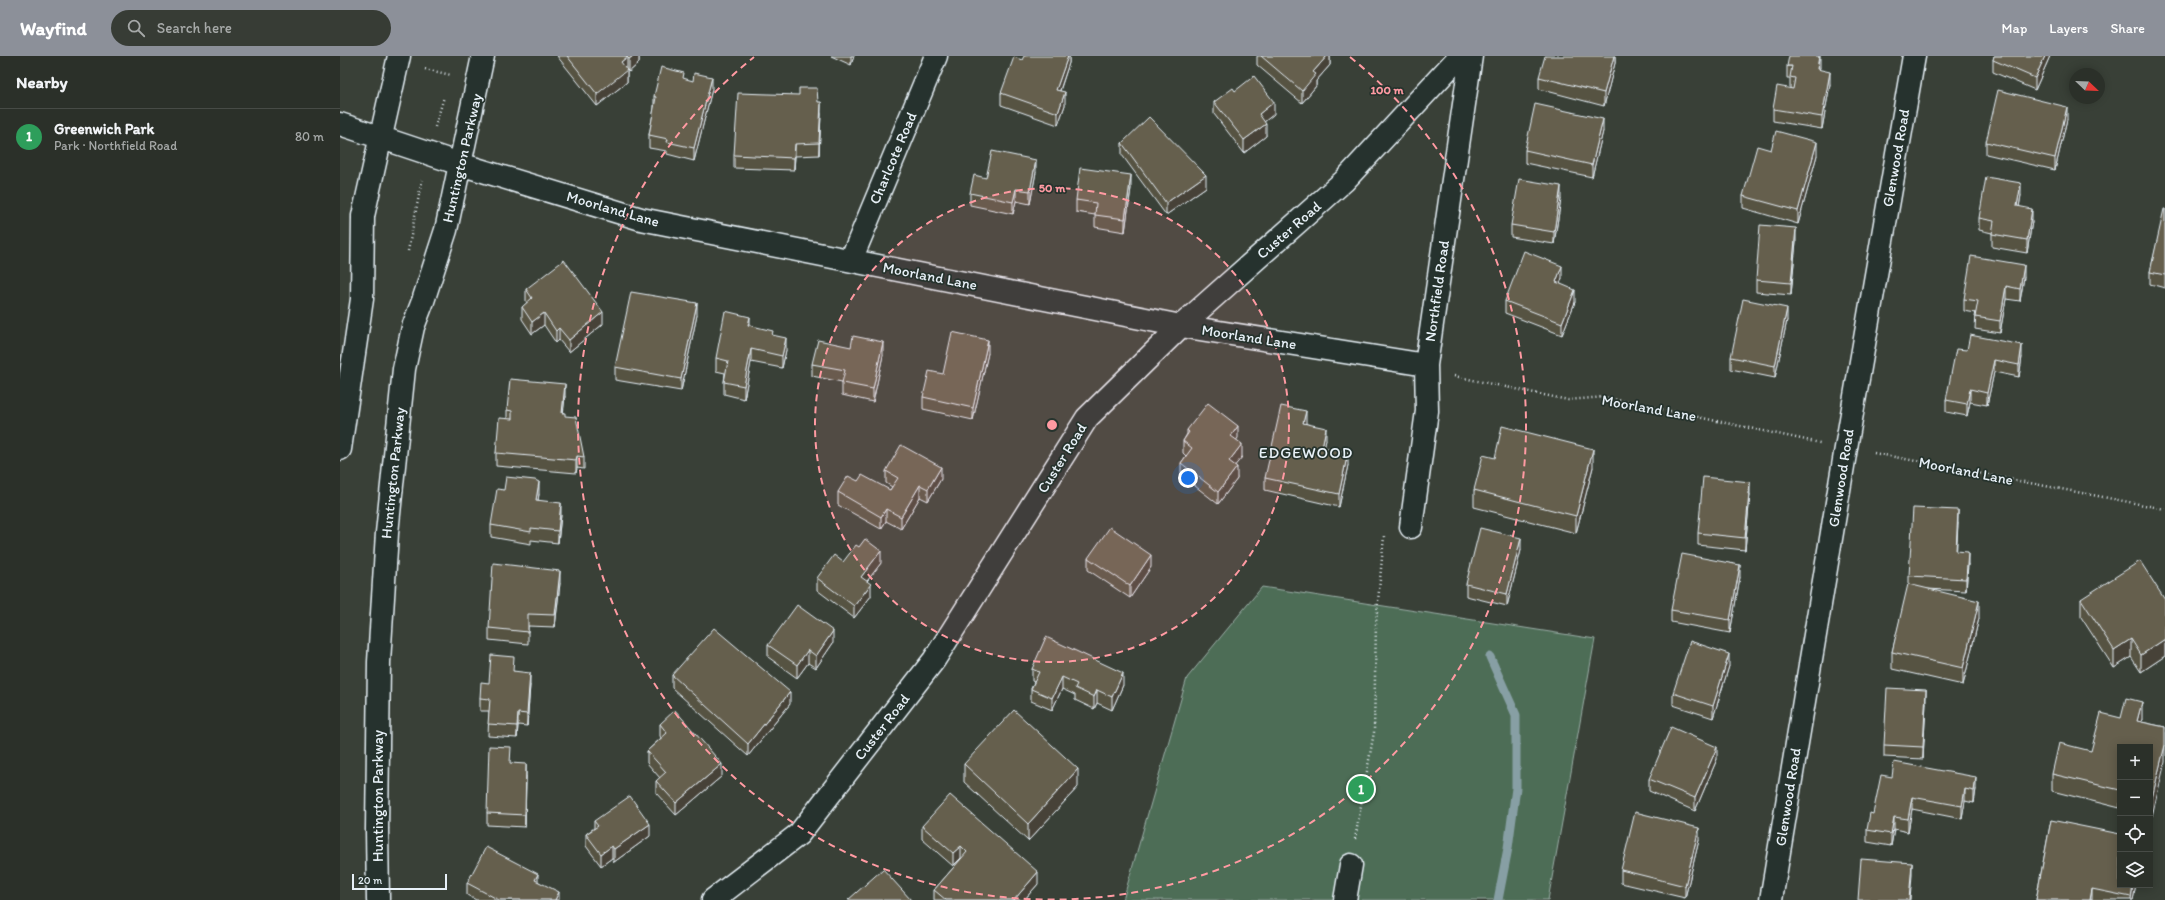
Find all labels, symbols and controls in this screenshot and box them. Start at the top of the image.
search box [111,10,391,46]
text: Wayfind [20,17,87,40]
icon: search [125,17,147,39]
text: Search here [157,19,232,37]
text: Map [2002,20,2027,37]
text: Layers [2049,20,2088,37]
text: Share [2110,20,2145,37]
north arrow [2069,68,2105,104]
text: Nearby [16,72,68,92]
text: 100 m [1370,83,1404,97]
street label: Huntington Parkway [438,92,486,224]
street label: Glenwood Road [1879,108,1913,208]
street label: Charlcote Road [865,109,921,207]
text: Greenwich Park [54,120,154,138]
text: 1 [26,129,32,144]
text: 80 m [295,129,324,144]
text: Park · Northfield Road [54,138,177,153]
text: 50 m [1039,181,1066,195]
street label: Moorland Lane [564,187,662,231]
street label: Custer Road [1253,197,1325,263]
street label: Northfield Road [1421,239,1453,343]
street label: Moorland Lane [881,258,979,294]
street label: Moorland Lane [1200,321,1298,353]
street label: Moorland Lane [1600,391,1698,425]
street label: Huntington Parkway [377,406,409,540]
centre of rings [1045,418,1059,432]
street label: Custer Road [1033,419,1091,496]
street label: Glenwood Road [1824,428,1858,528]
district label: EDGEWOOD [1259,443,1353,462]
street label: Moorland Lane [1917,453,2015,489]
your location [1178,468,1198,488]
street label: Custer Road [850,690,914,764]
street label: Huntington Parkway [369,730,387,862]
map controls [2117,744,2153,888]
button: + [2117,744,2153,780]
street label: Glenwood Road [1771,747,1805,847]
pin: 1 [1348,774,1374,804]
button: − [2117,780,2153,816]
button: locate [2117,816,2153,852]
button: layers [2117,852,2153,888]
scale bar [352,872,447,891]
text: 20 m [358,874,382,887]

